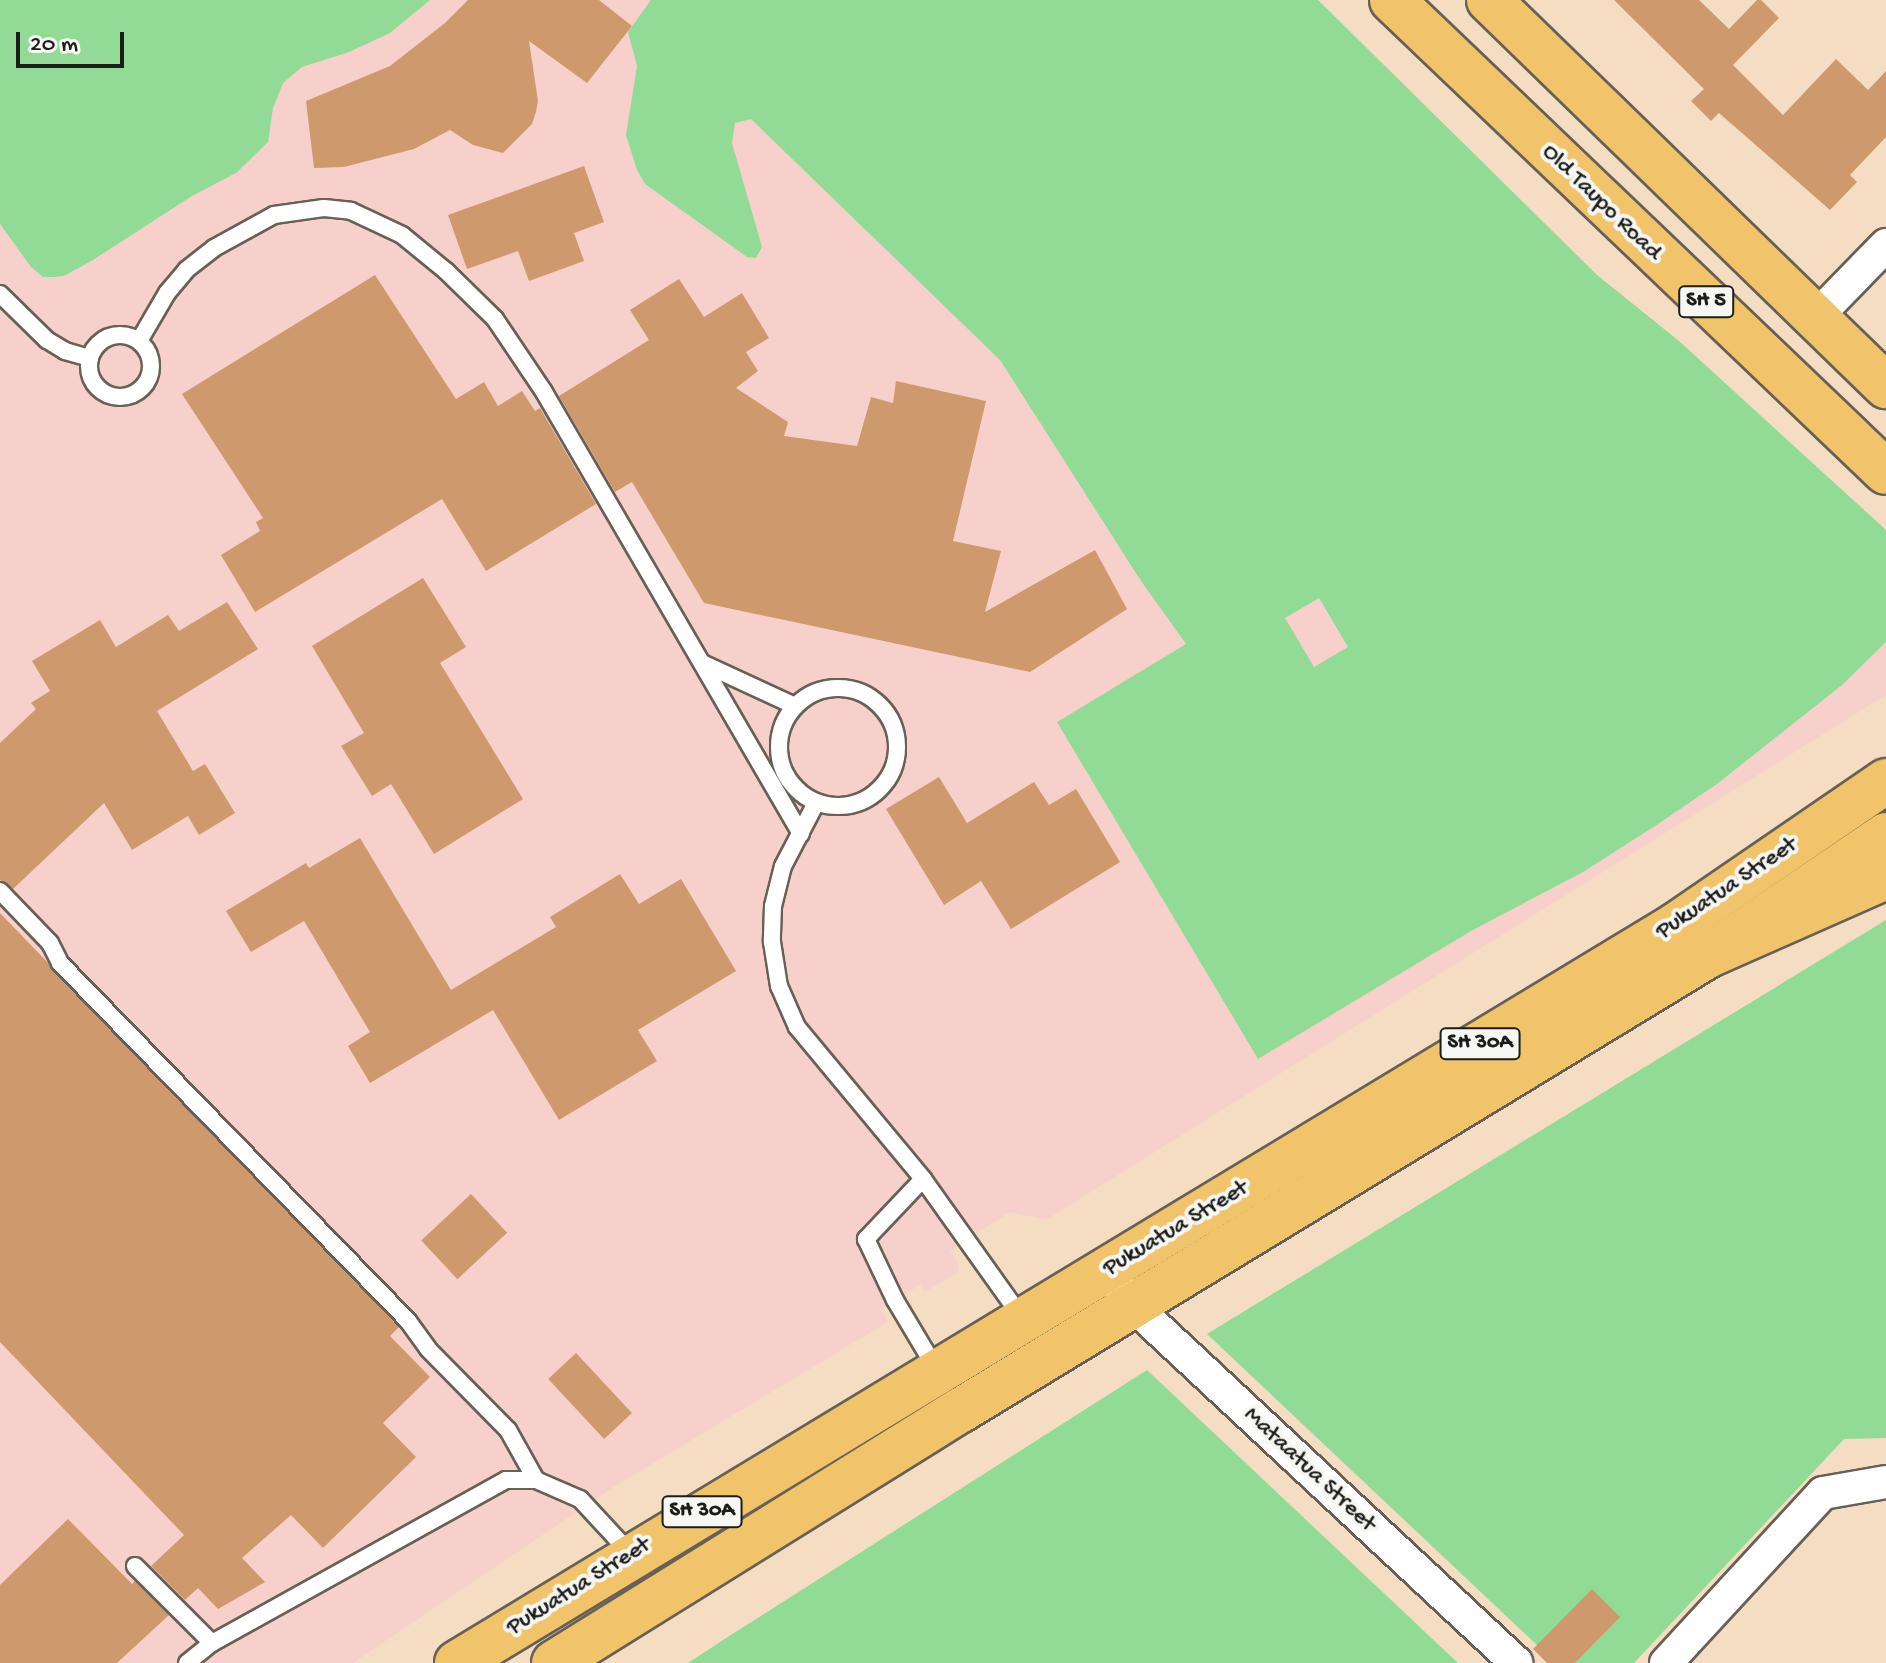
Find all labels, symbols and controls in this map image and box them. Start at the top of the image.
scale bar [20,16,128,66]
text: 20 m [30,31,78,60]
street label: Old Taupo Road [1535,139,1667,267]
road number: SH 5 [1678,284,1734,320]
street label: Pukuatua Street [1651,831,1803,947]
road number: SH 30A [1438,1026,1522,1062]
street label: Pukuatua Street [1098,1174,1254,1284]
street label: Mataatua Street [1237,1401,1381,1539]
road number: SH 30A [660,1494,744,1530]
street label: Pukuatua Street [502,1531,656,1643]

